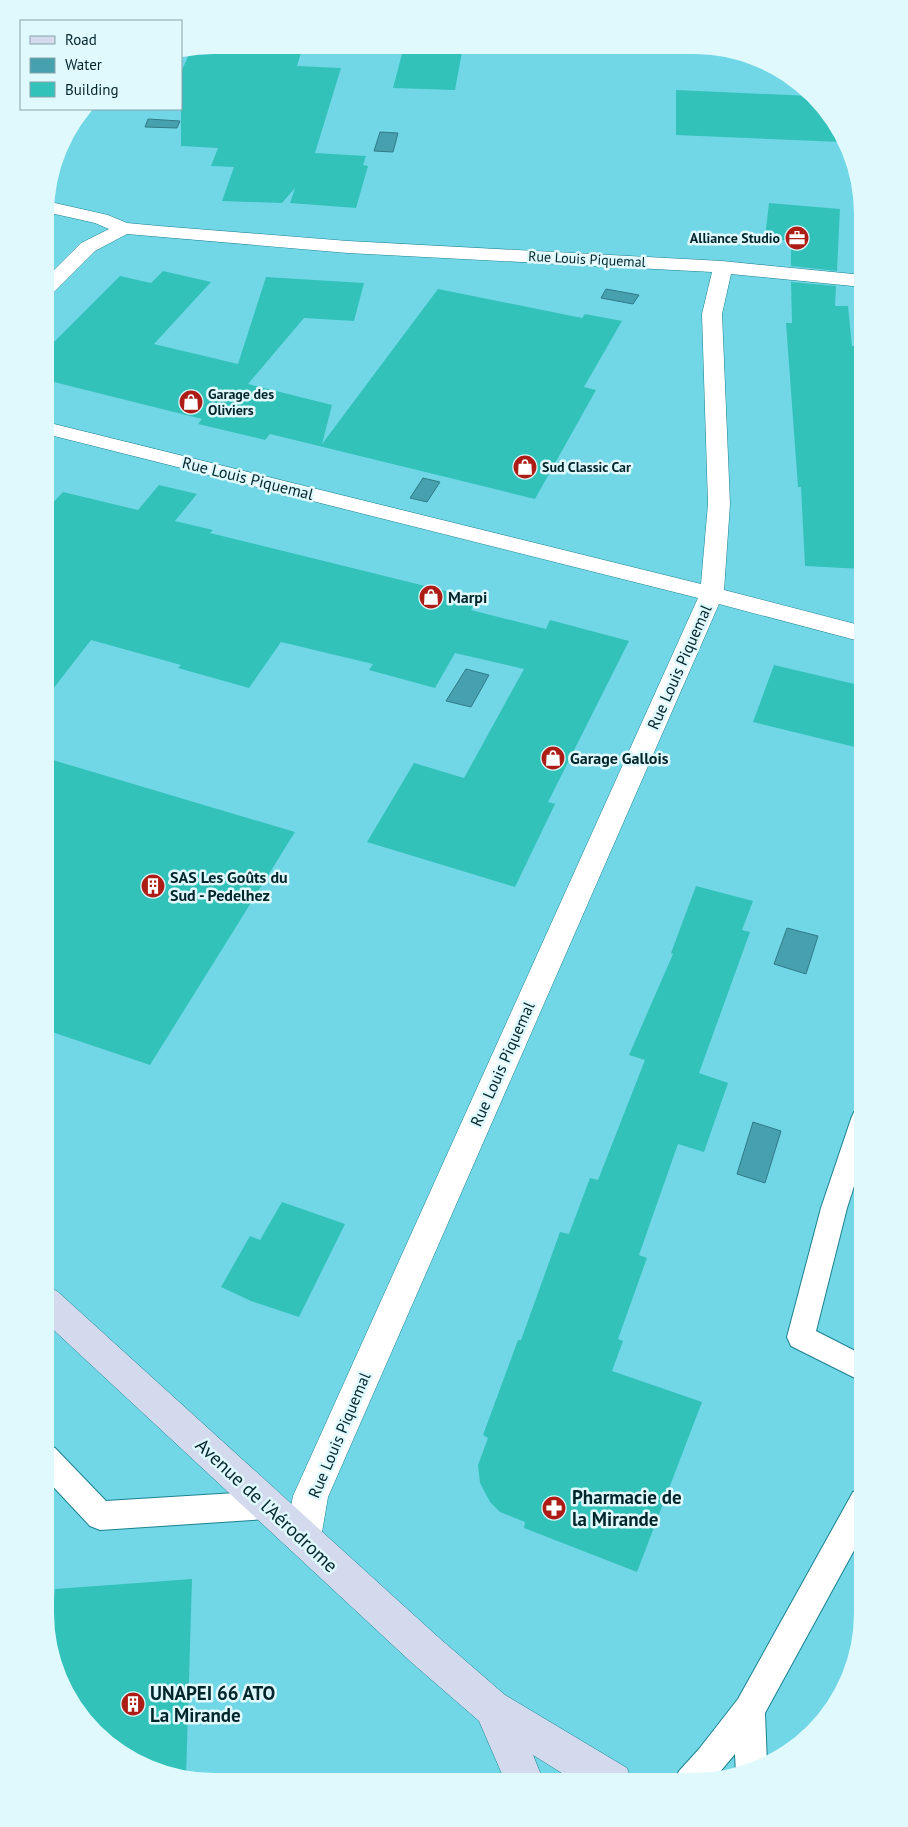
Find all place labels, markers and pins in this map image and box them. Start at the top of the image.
office icon: Alliance Studio [784,225,810,251]
place label: Alliance Studio [690,229,780,247]
place label: Garage des Oliviers [208,385,274,419]
shop icon: Garage des Oliviers [178,389,204,415]
shop icon: Sud Classic Car [512,454,538,480]
place label: Sud Classic Car [542,458,631,476]
shop icon: Marpi [418,584,444,610]
place label: Marpi [448,587,487,607]
shop icon: Garage Gallois [540,745,566,771]
place label: Garage Gallois [570,748,669,768]
place label: SAS Les Goûts du Sud - Pedelhez [170,867,288,905]
building icon: SAS Les Goûts du Sud - Pedelhez [140,873,166,899]
place label: Pharmacie de la Mirande [572,1485,682,1531]
pharmacy icon: Pharmacie de la Mirande [541,1495,567,1521]
place label: UNAPEI 66 ATO La Mirande [150,1681,276,1727]
building icon: UNAPEI 66 ATO La Mirande [120,1691,146,1717]

